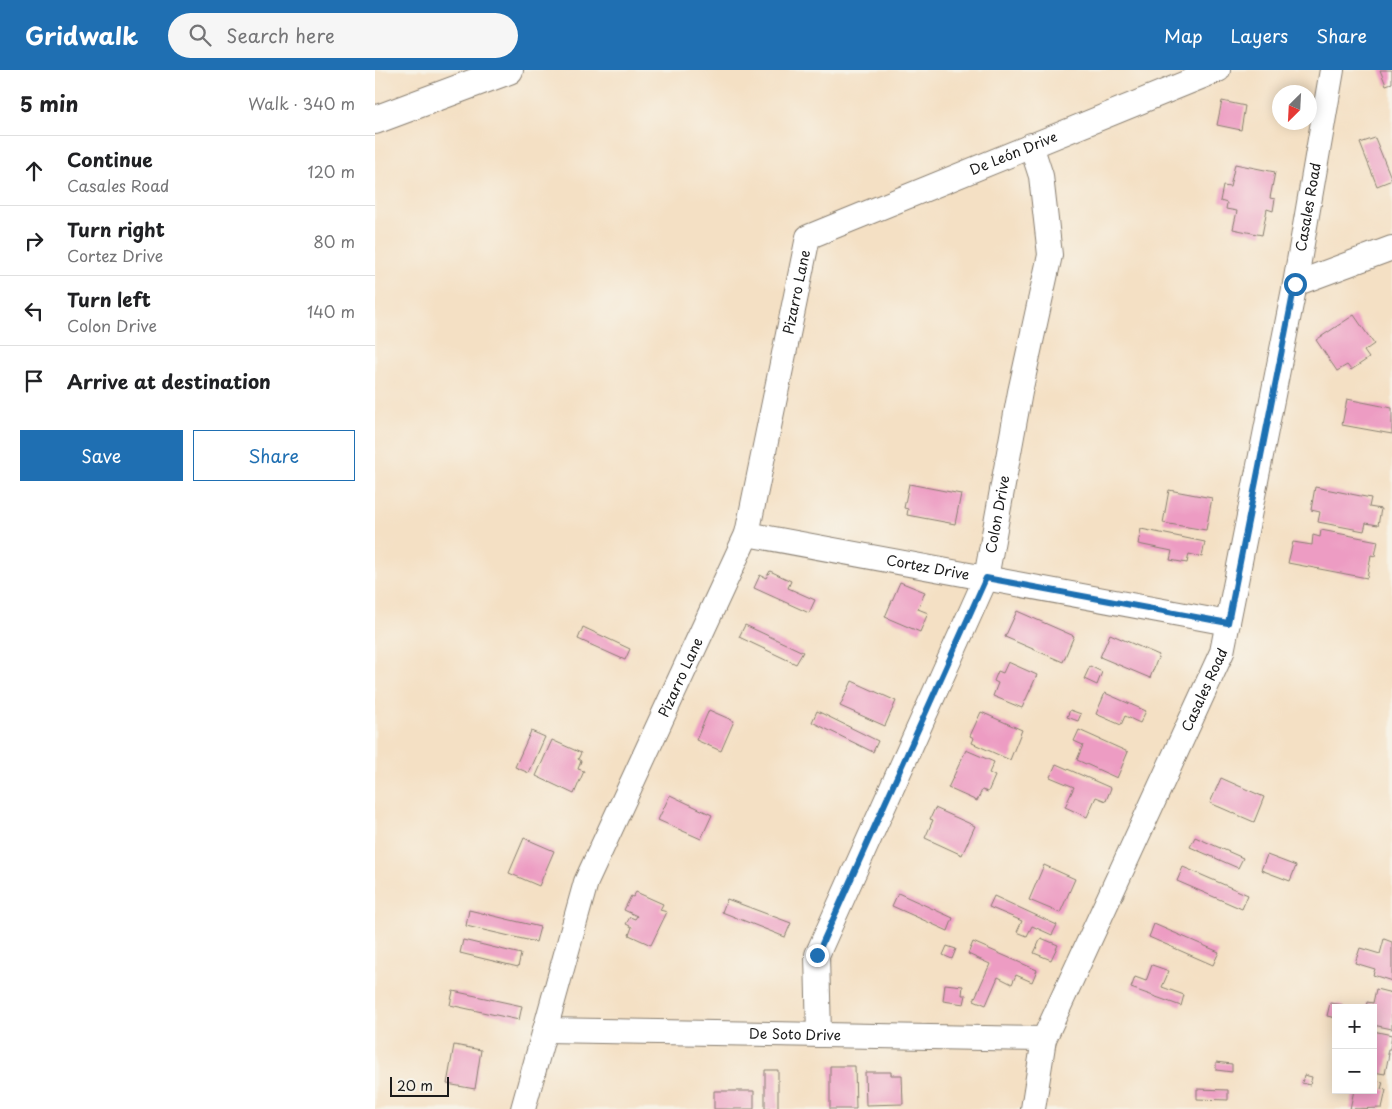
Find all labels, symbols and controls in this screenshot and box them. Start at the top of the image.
search box [168,13,518,58]
text: Gridwalk [25,17,138,53]
icon: search [186,21,214,49]
text: Search here [226,21,335,49]
text: Map [1164,22,1203,49]
text: Layers [1231,22,1288,49]
text: Share [1316,22,1367,49]
north arrow [1272,85,1317,130]
text: 5 min [20,87,78,119]
text: Walk · 340 m [248,91,355,115]
street label: De León Drive [966,126,1060,180]
text: Continue [67,145,153,173]
icon: ahead [20,157,48,185]
text: 120 m [308,159,355,183]
street label: Casales Road [1290,161,1326,253]
text: Casales Road [67,173,169,197]
text: Turn right [67,215,165,243]
icon: right [20,227,48,255]
text: 80 m [313,229,355,253]
text: Cortez Drive [67,243,163,267]
street label: Pizarro Lane [777,248,815,336]
route start [1284,273,1307,296]
text: Turn left [67,285,151,313]
icon: left [20,297,48,325]
text: 140 m [307,299,355,323]
text: Colon Drive [67,313,157,337]
icon: arrive [20,367,48,395]
text: Arrive at destination [67,367,271,395]
button: Save [20,430,183,481]
button: Share [193,430,355,481]
street label: Colon Drive [980,473,1015,555]
street label: Cortez Drive [885,549,971,585]
street label: Pizarro Lane [653,634,708,720]
street label: Casales Road [1176,645,1232,735]
route end [806,944,829,967]
map controls [1332,1004,1377,1094]
button: + [1332,1004,1377,1049]
street label: De Soto Drive [749,1023,841,1045]
button: − [1332,1049,1377,1094]
scale bar [390,1074,449,1097]
text: 20 m [397,1075,433,1096]

